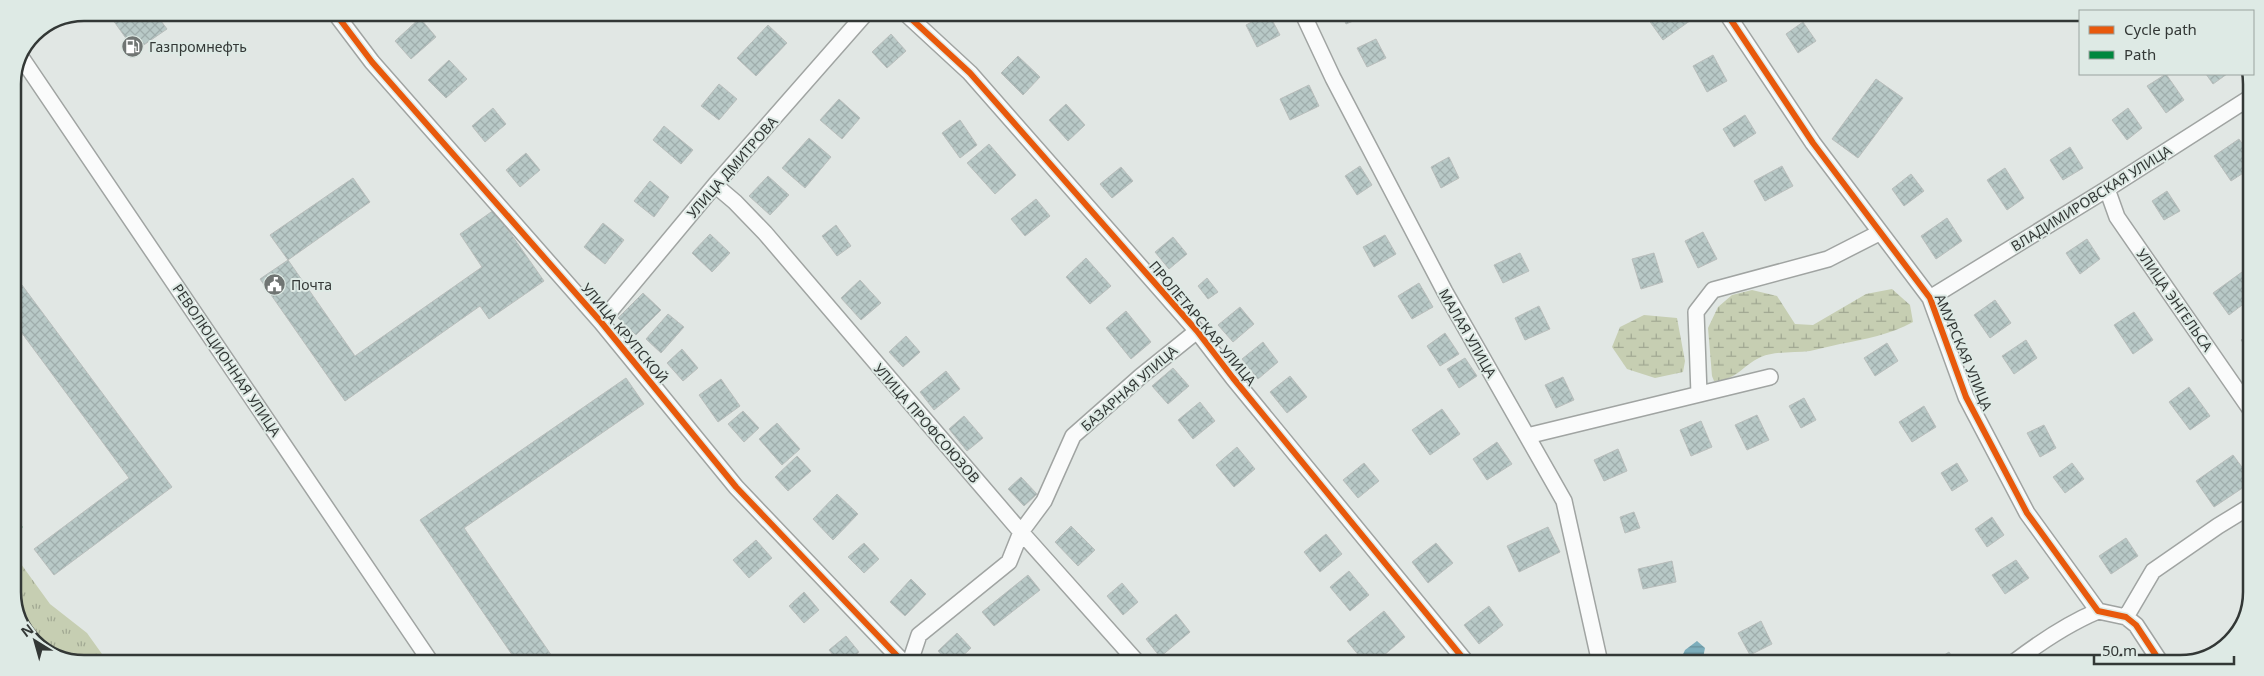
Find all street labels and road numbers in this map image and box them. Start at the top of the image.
street label: УЛИЦА ДМИТРОВА [682,112,782,222]
street label: ВЛАДИМИРОВСКАЯ УЛИЦА [2007,141,2175,255]
street label: УЛИЦА ЭНГЕЛЬСА [2132,245,2218,355]
street label: ПРОЛЕТАРСКАЯ УЛИЦА [1145,257,1261,389]
street label: УЛИЦА КРУПСКОЙ [577,279,673,387]
street label: РЕВОЛЮЦИОННАЯ УЛИЦА [169,280,285,440]
street label: МАЛАЯ УЛИЦА [1435,285,1501,381]
street label: АМУРСКАЯ УЛИЦА [1931,291,1997,413]
street label: БАЗАРНАЯ УЛИЦА [1077,341,1181,435]
street label: УЛИЦА ПРОФСОЮЗОВ [870,359,984,487]

